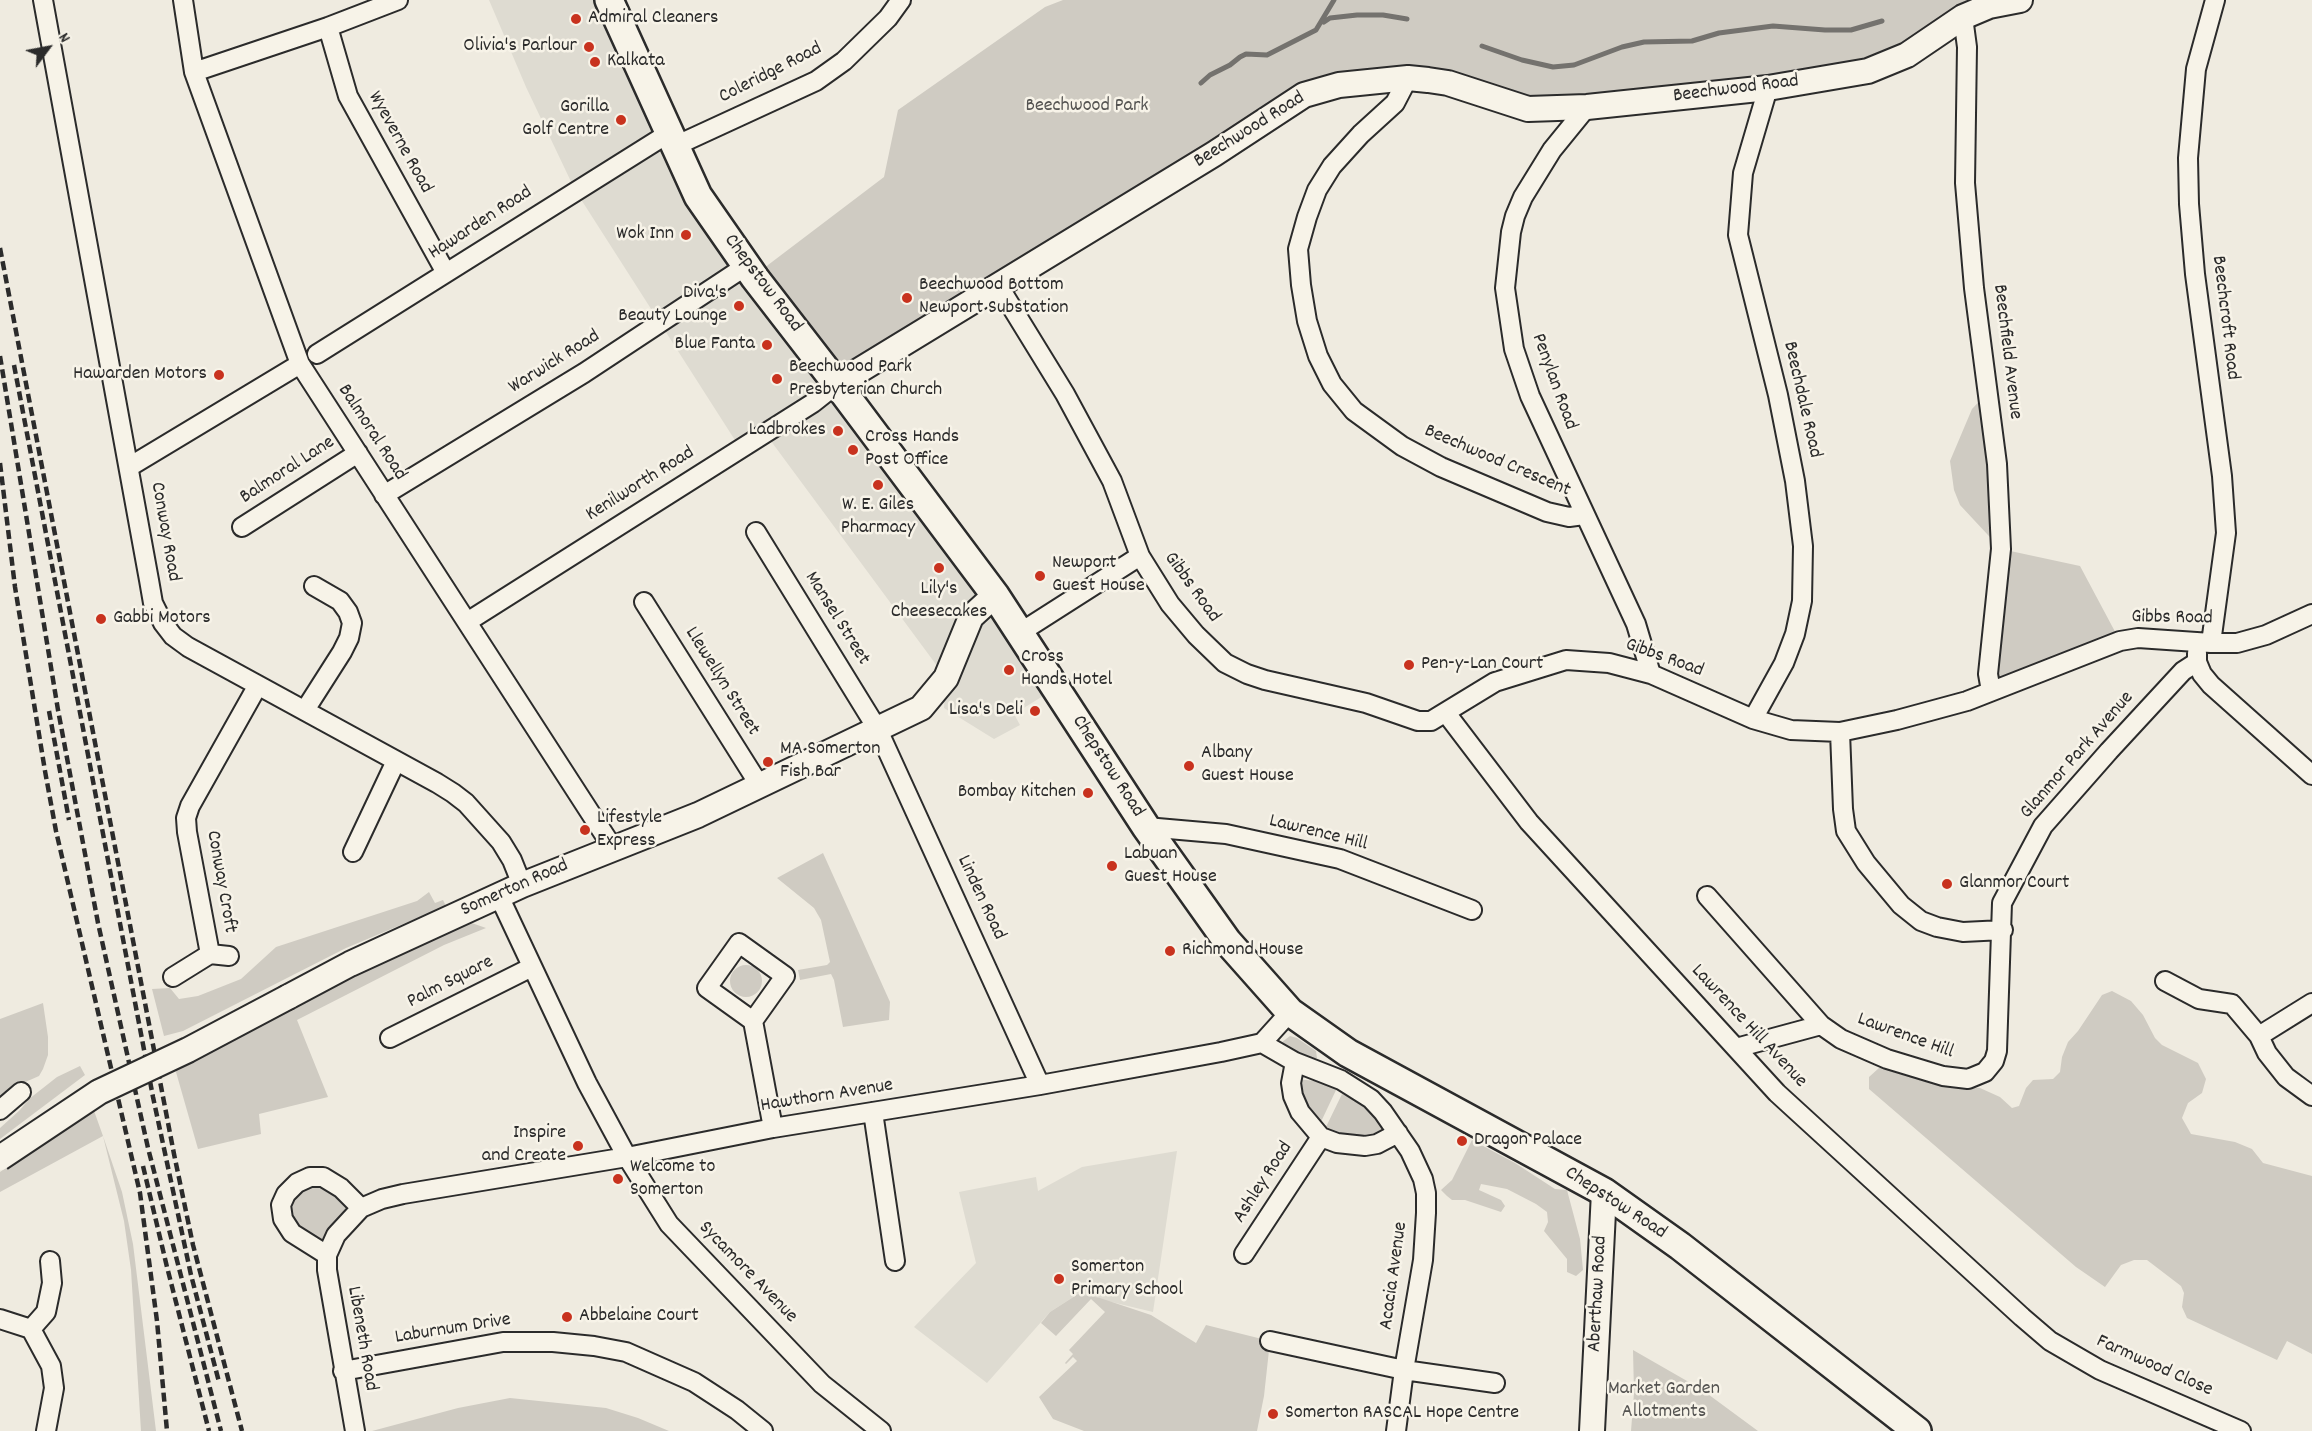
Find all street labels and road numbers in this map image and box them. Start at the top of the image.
street label: Coleridge Road [716,38,826,110]
street label: Beechwood Road [1672,70,1800,110]
street label: Beechwood Road [1190,87,1310,175]
street label: Wyeverne Road [361,88,437,198]
street label: Hawarden Road [425,182,537,266]
street label: Chepstow Road [717,230,807,338]
street label: Beechcroft Road [2204,254,2244,382]
street label: Beechfield Avenue [1986,283,2026,421]
street label: Warwick Road [505,326,605,400]
street label: Penylan Road [1525,331,1581,433]
street label: Beechdale Road [1776,340,1826,460]
street label: Balmoral Road [331,380,411,486]
street label: Beechwood Crescent [1420,420,1574,504]
street label: Balmoral Lane [236,432,340,510]
street label: Kenilworth Road [582,442,700,528]
street label: Conway Road [143,480,185,584]
street label: Gibbs Road [1157,548,1225,628]
street label: Mansel Street [798,568,874,670]
street label: Gibbs Road [2131,606,2213,632]
street label: Llewellyn Street [678,623,764,741]
street label: Gibbs Road [1622,634,1706,684]
street label: Glanmor Park Avenue [2016,687,2140,825]
street label: Chepstow Road [1065,712,1149,822]
street label: Lawrence Hill [1266,810,1370,858]
street label: Conway Croft [199,829,241,935]
street label: Linden Road [950,852,1010,944]
street label: Somerton Road [458,855,572,923]
street label: Palm Square [404,951,498,1015]
street label: Lawrence Hill Avenue [1685,960,1811,1094]
street label: Lawrence Hill [1854,1008,1956,1066]
street label: Hawthorn Avenue [759,1075,895,1119]
street label: Ashley Road [1229,1138,1299,1228]
street label: Chepstow Road [1560,1162,1670,1246]
street label: Sycamore Avenue [692,1217,802,1329]
street label: Acacia Avenue [1376,1220,1414,1332]
street label: Aberthaw Road [1584,1235,1614,1353]
street label: Libeneth Road [340,1285,382,1393]
street label: Laburnum Drive [393,1309,513,1351]
street label: Farmwood Close [2092,1331,2216,1403]

